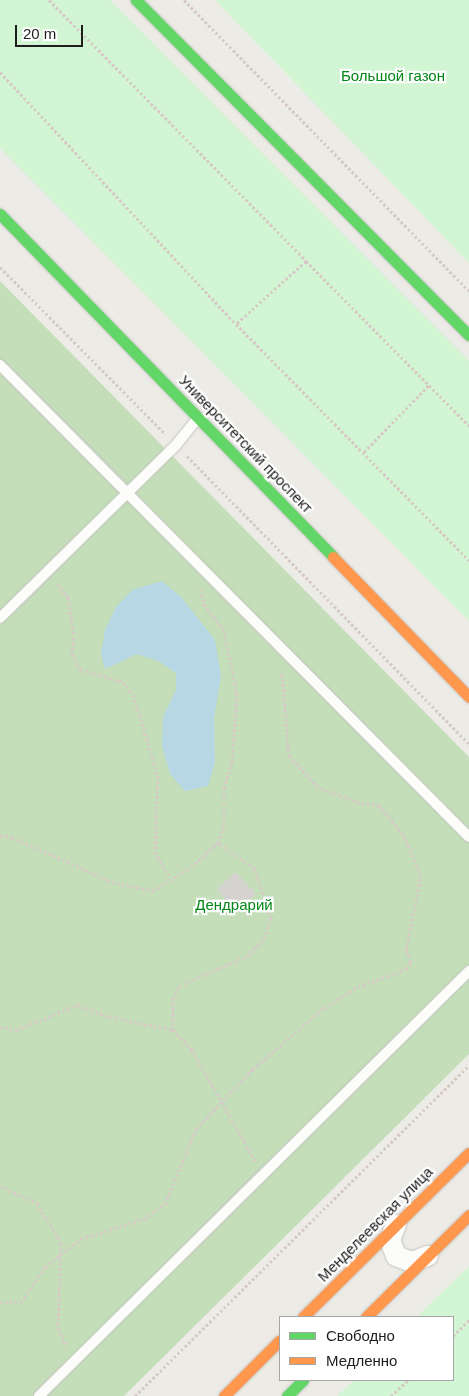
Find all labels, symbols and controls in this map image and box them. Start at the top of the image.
scale bar [18,15,85,47]
text: 20 m [23,25,56,42]
park label: Большой газон [341,67,445,85]
street label: Университетский проспект [175,371,317,517]
park label: Дендрарий [195,896,273,914]
street label: Менделеевская улица [314,1163,436,1285]
legend [279,1316,454,1381]
text: Свободно [326,1327,395,1344]
text: Медленно [326,1352,397,1369]

